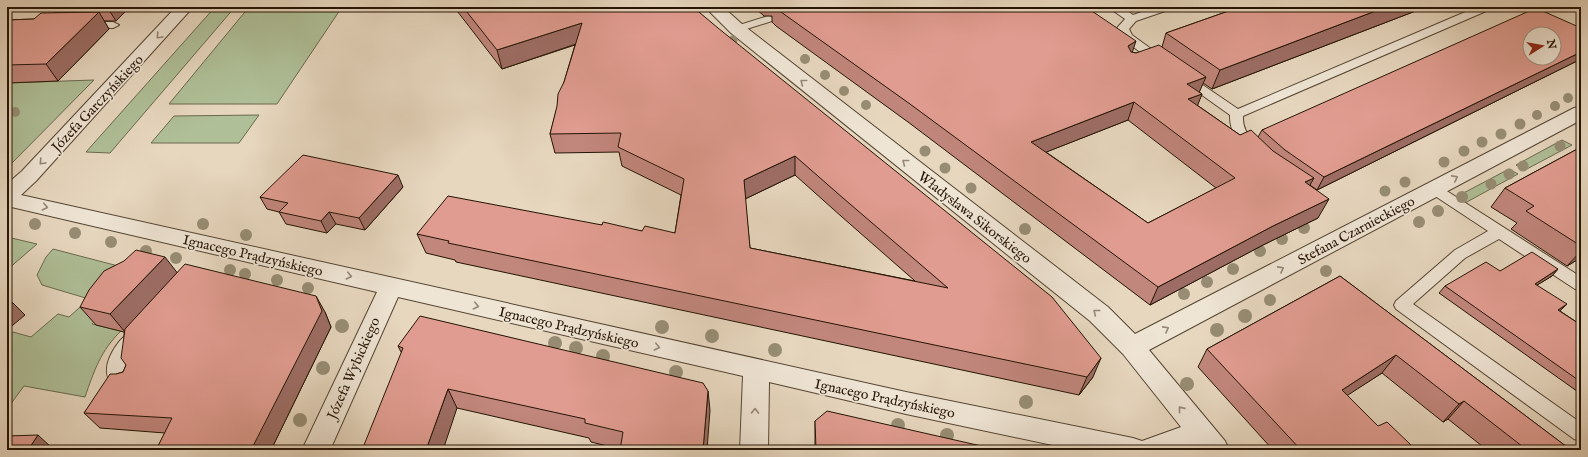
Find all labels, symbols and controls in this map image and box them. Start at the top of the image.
north arrow [1522,26,1562,66]
one-way arrow [156,31,164,39]
text: N [1543,37,1559,51]
street label: Józefa Garczyńskiego [47,51,148,158]
one-way arrow [801,79,808,86]
one-way arrow [39,157,47,165]
one-way arrow [903,160,910,167]
street label: Władysława Sikorskiego [914,168,1035,268]
one-way arrow [1451,175,1459,183]
street label: Stefana Czarnieckiego [1295,192,1418,269]
one-way arrow [42,203,48,211]
street label: Ignacego Prądzyńskiego [181,231,325,281]
one-way arrow [1277,266,1285,274]
one-way arrow [346,272,352,280]
one-way arrow [473,301,479,309]
street label: Ignacego Prądzyńskiego [497,303,641,353]
one-way arrow [1093,309,1100,316]
street label: Józefa Wybickiego [323,314,385,424]
one-way arrow [1162,326,1169,334]
one-way arrow [654,342,661,350]
street label: Ignacego Prądzyńskiego [813,375,957,423]
one-way arrow [1179,406,1186,414]
one-way arrow [751,408,759,414]

